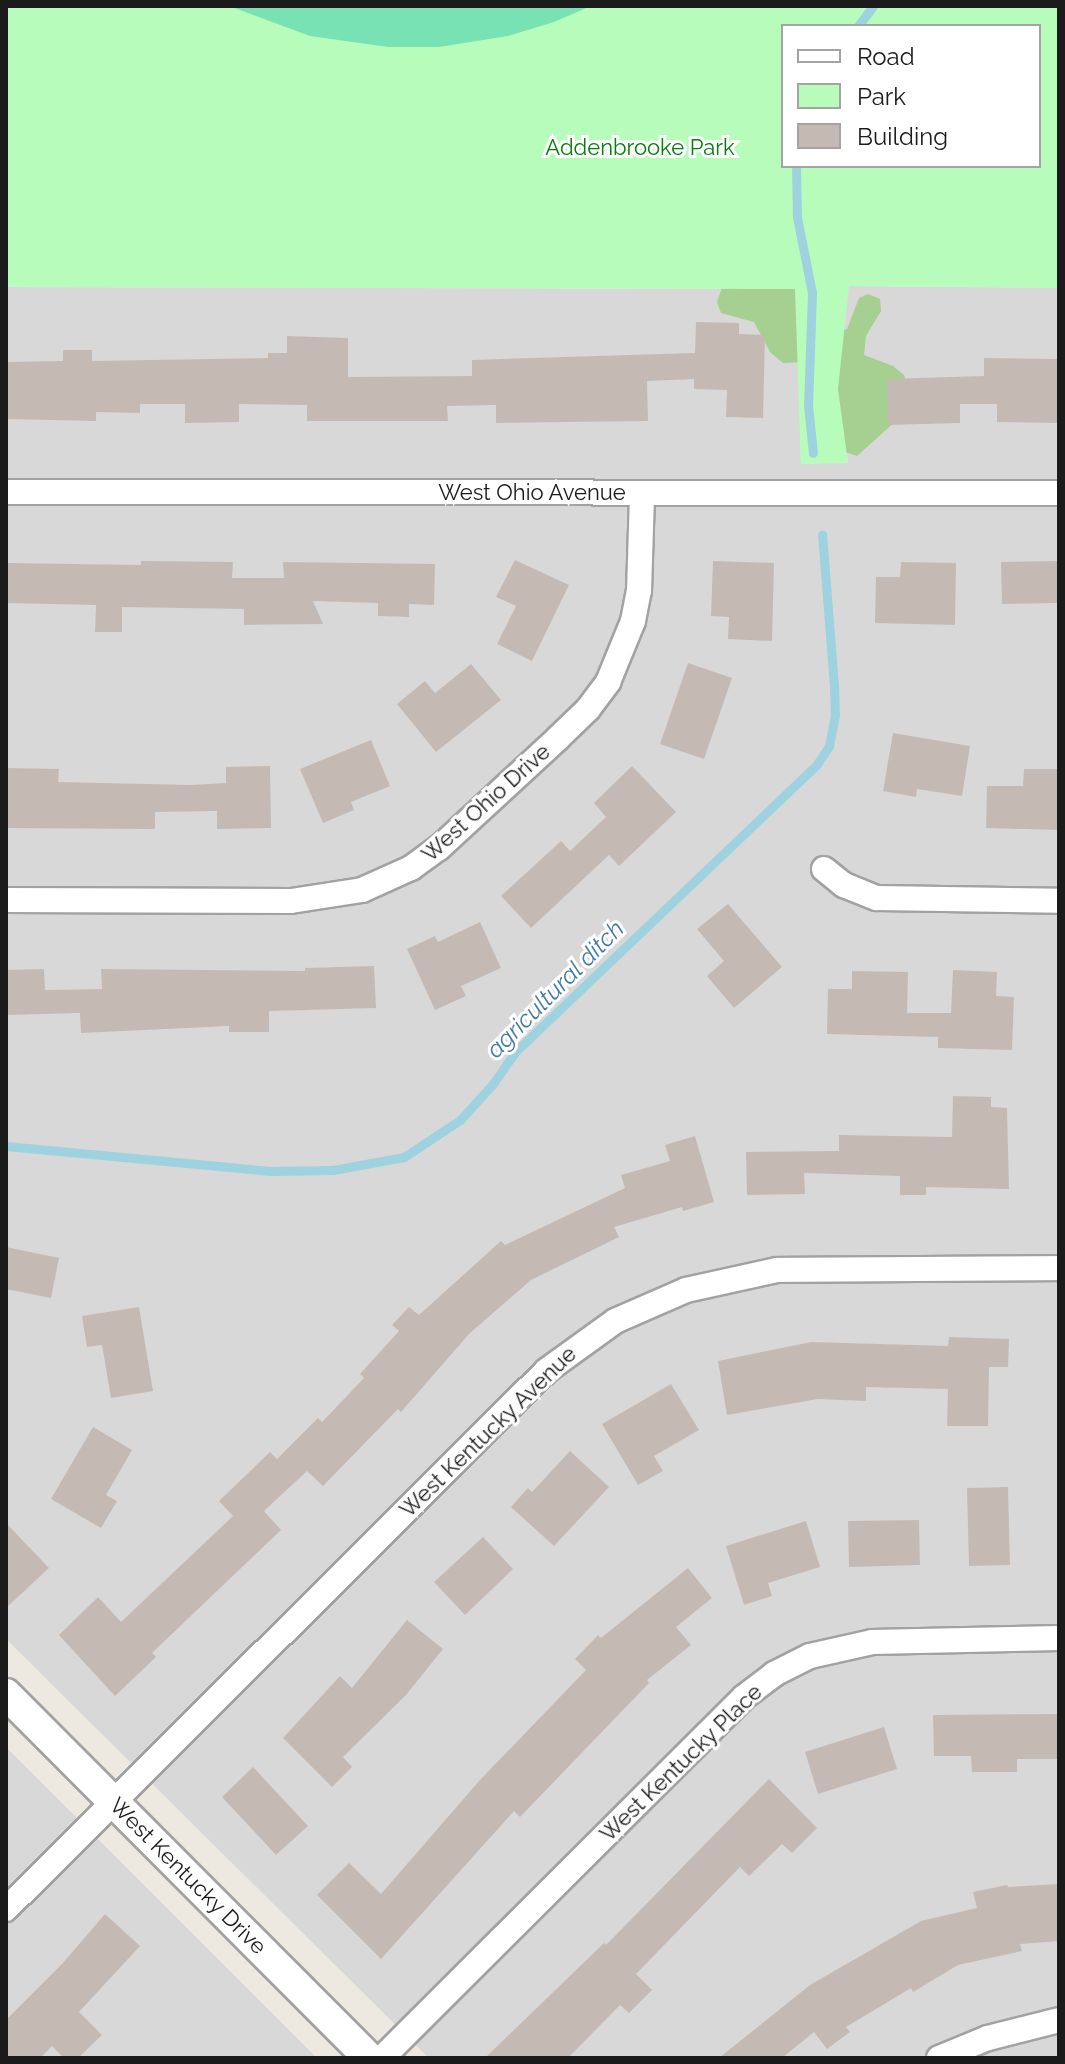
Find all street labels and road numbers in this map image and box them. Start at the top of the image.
street label: West Ohio Avenue [438,480,626,506]
street label: West Ohio Drive [416,739,556,867]
street label: West Kentucky Avenue [394,1341,582,1523]
street label: West Kentucky Place [594,1679,768,1847]
street label: West Kentucky Drive [104,1792,272,1960]

